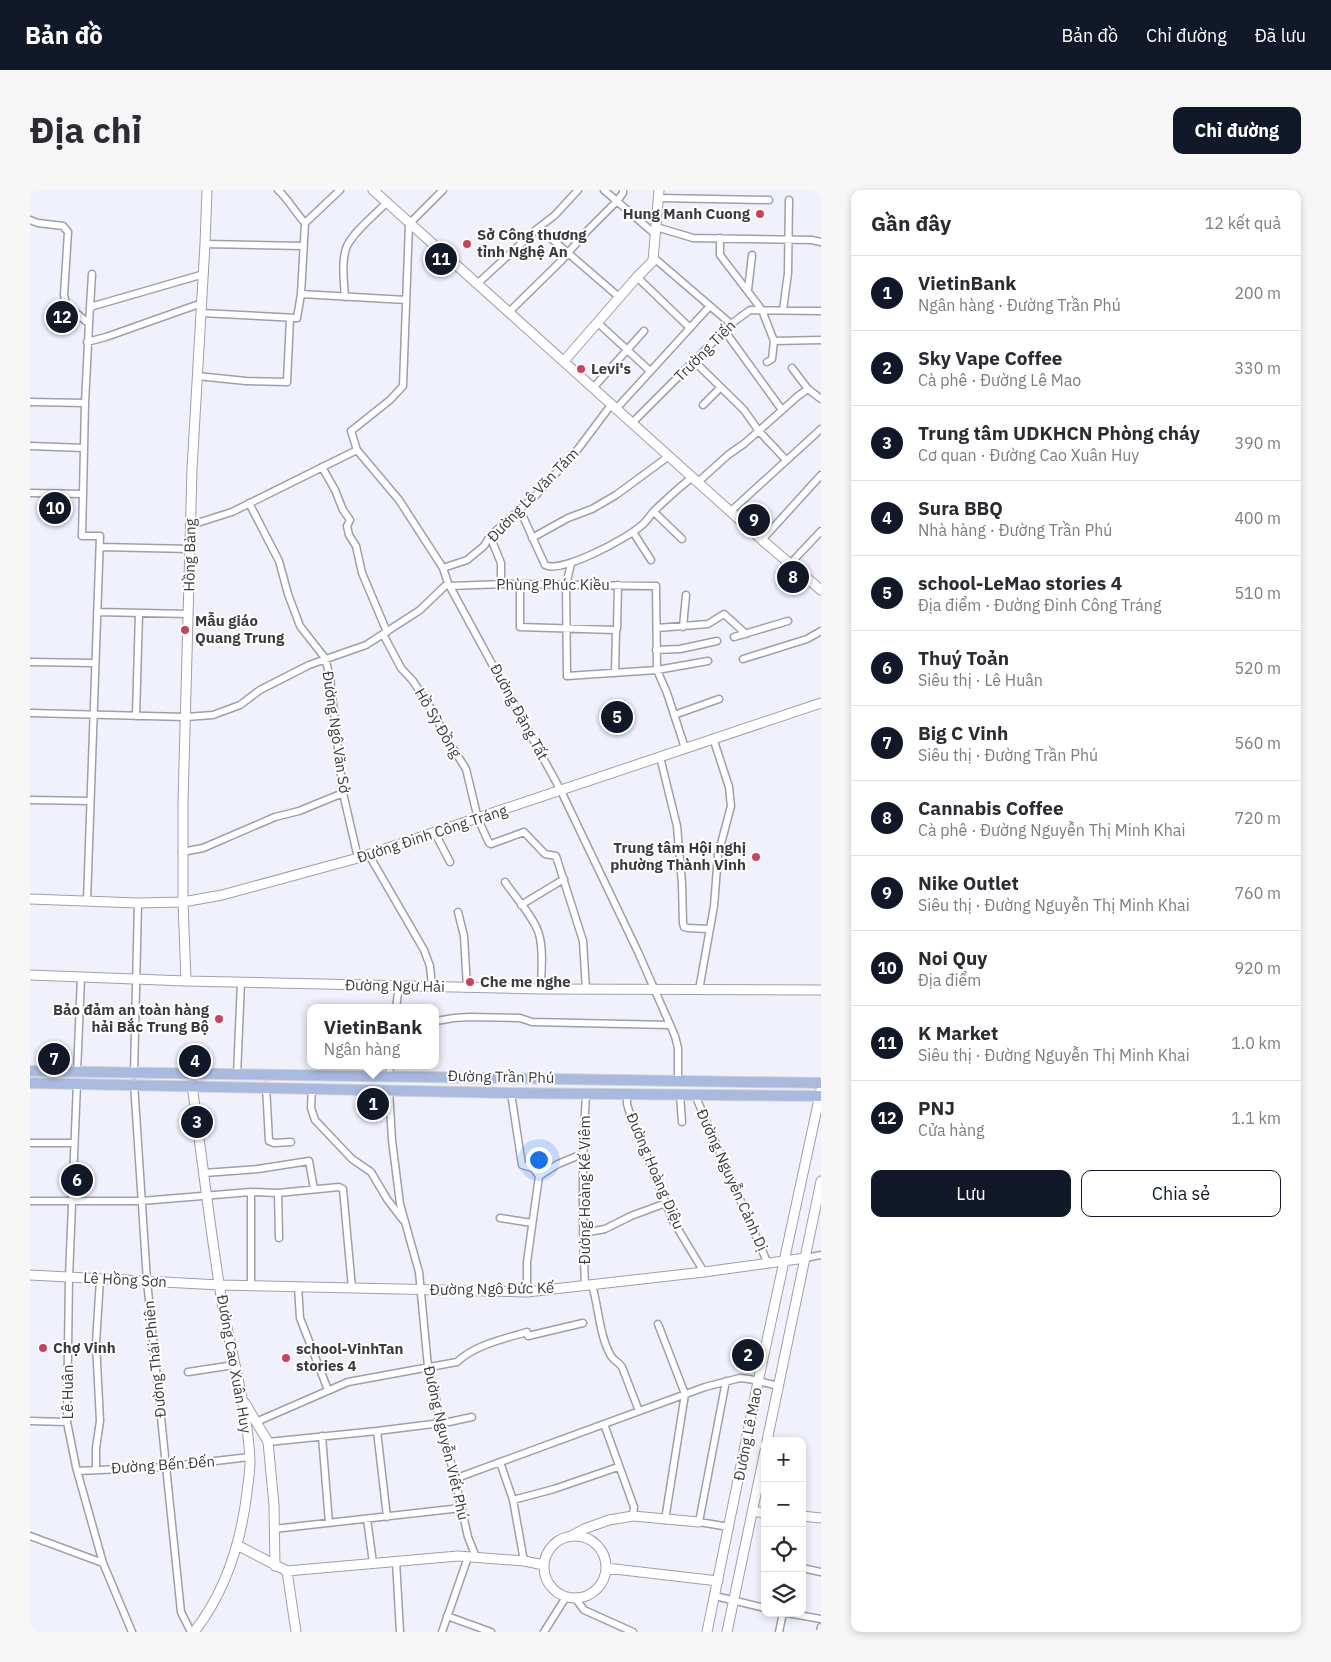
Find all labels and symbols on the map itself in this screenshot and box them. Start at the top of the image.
place label: Hung Manh Cuong [623,204,751,223]
marker: Hung Manh Cuong [754,208,766,220]
place label: Sở Công thương tỉnh Nghệ An [477,225,587,261]
marker: Sở Công thương tỉnh Nghệ An [461,238,473,250]
pin: 11 [425,240,457,278]
pin: 12 [46,298,78,336]
street label: Trường Tiến [670,316,739,385]
place label: Levi's [591,359,631,378]
marker: Levi's [575,363,587,375]
street label: Đường Lê Văn Tám [483,444,582,546]
pin: 10 [39,489,71,527]
pin: 9 [738,501,770,539]
street label: Hồng Bàng [179,518,200,592]
pin: 8 [777,558,809,596]
street label: Phùng Phúc Kiều [496,575,610,594]
place label: Mẫu giáo Quang Trung [195,611,285,647]
marker: Mẫu giáo Quang Trung [179,624,191,636]
street label: Đường Đặng Tất [486,661,553,763]
street label: Đường Ngô Văn Sở [319,670,354,794]
street label: Hồ Sỹ Đồng [411,685,466,761]
pin: 5 [601,698,633,736]
street label: Đường Đinh Công Tráng [354,800,509,867]
place label: Trung tâm Hội nghị phường Thành Vinh [610,838,746,874]
marker: Trung tâm Hội nghị phường Thành Vinh [750,851,762,863]
place label: Che me nghe [480,972,571,991]
street label: Đường Ngư Hải [345,975,445,996]
marker: Che me nghe [464,976,476,988]
place label: Bảo đảm an toàn hàng hải Bắc Trung Bộ [53,1000,210,1036]
marker: Bảo đảm an toàn hàng hải Bắc Trung Bộ [213,1013,225,1025]
pin: 7 [38,1040,70,1078]
pin: 4 [179,1042,211,1080]
street label: Đường Trần Phú [448,1066,554,1087]
pin: 1 [357,1085,389,1123]
pin: 3 [181,1103,213,1141]
street label: Đường Nguyễn Cảnh Dị [693,1106,772,1254]
street label: Đường Hoàng Diệu [622,1110,689,1232]
street label: Đường Hoàng Kế Viêm [575,1115,594,1265]
your location [526,1147,552,1173]
pin: 6 [61,1161,93,1199]
street label: Lê Hồng Sơn [83,1268,167,1291]
street label: Đường Ngô Đức Kế [430,1278,555,1299]
street label: Đường Cao Xuân Huy [213,1293,256,1435]
street label: Đường Thái Phiên [139,1300,170,1418]
pin: 2 [732,1336,764,1374]
place label: Chợ Vinh [53,1338,116,1357]
place label: school-VinhTan stories 4 [296,1339,404,1375]
marker: Chợ Vinh [37,1342,49,1354]
marker: school-VinhTan stories 4 [280,1352,292,1364]
street label: Đường Nguyễn Viết Phú [419,1364,473,1522]
street label: Lê Huân [58,1365,77,1419]
street label: Đường Lê Mao [729,1386,766,1482]
street label: Đường Bến Đến [110,1451,215,1478]

